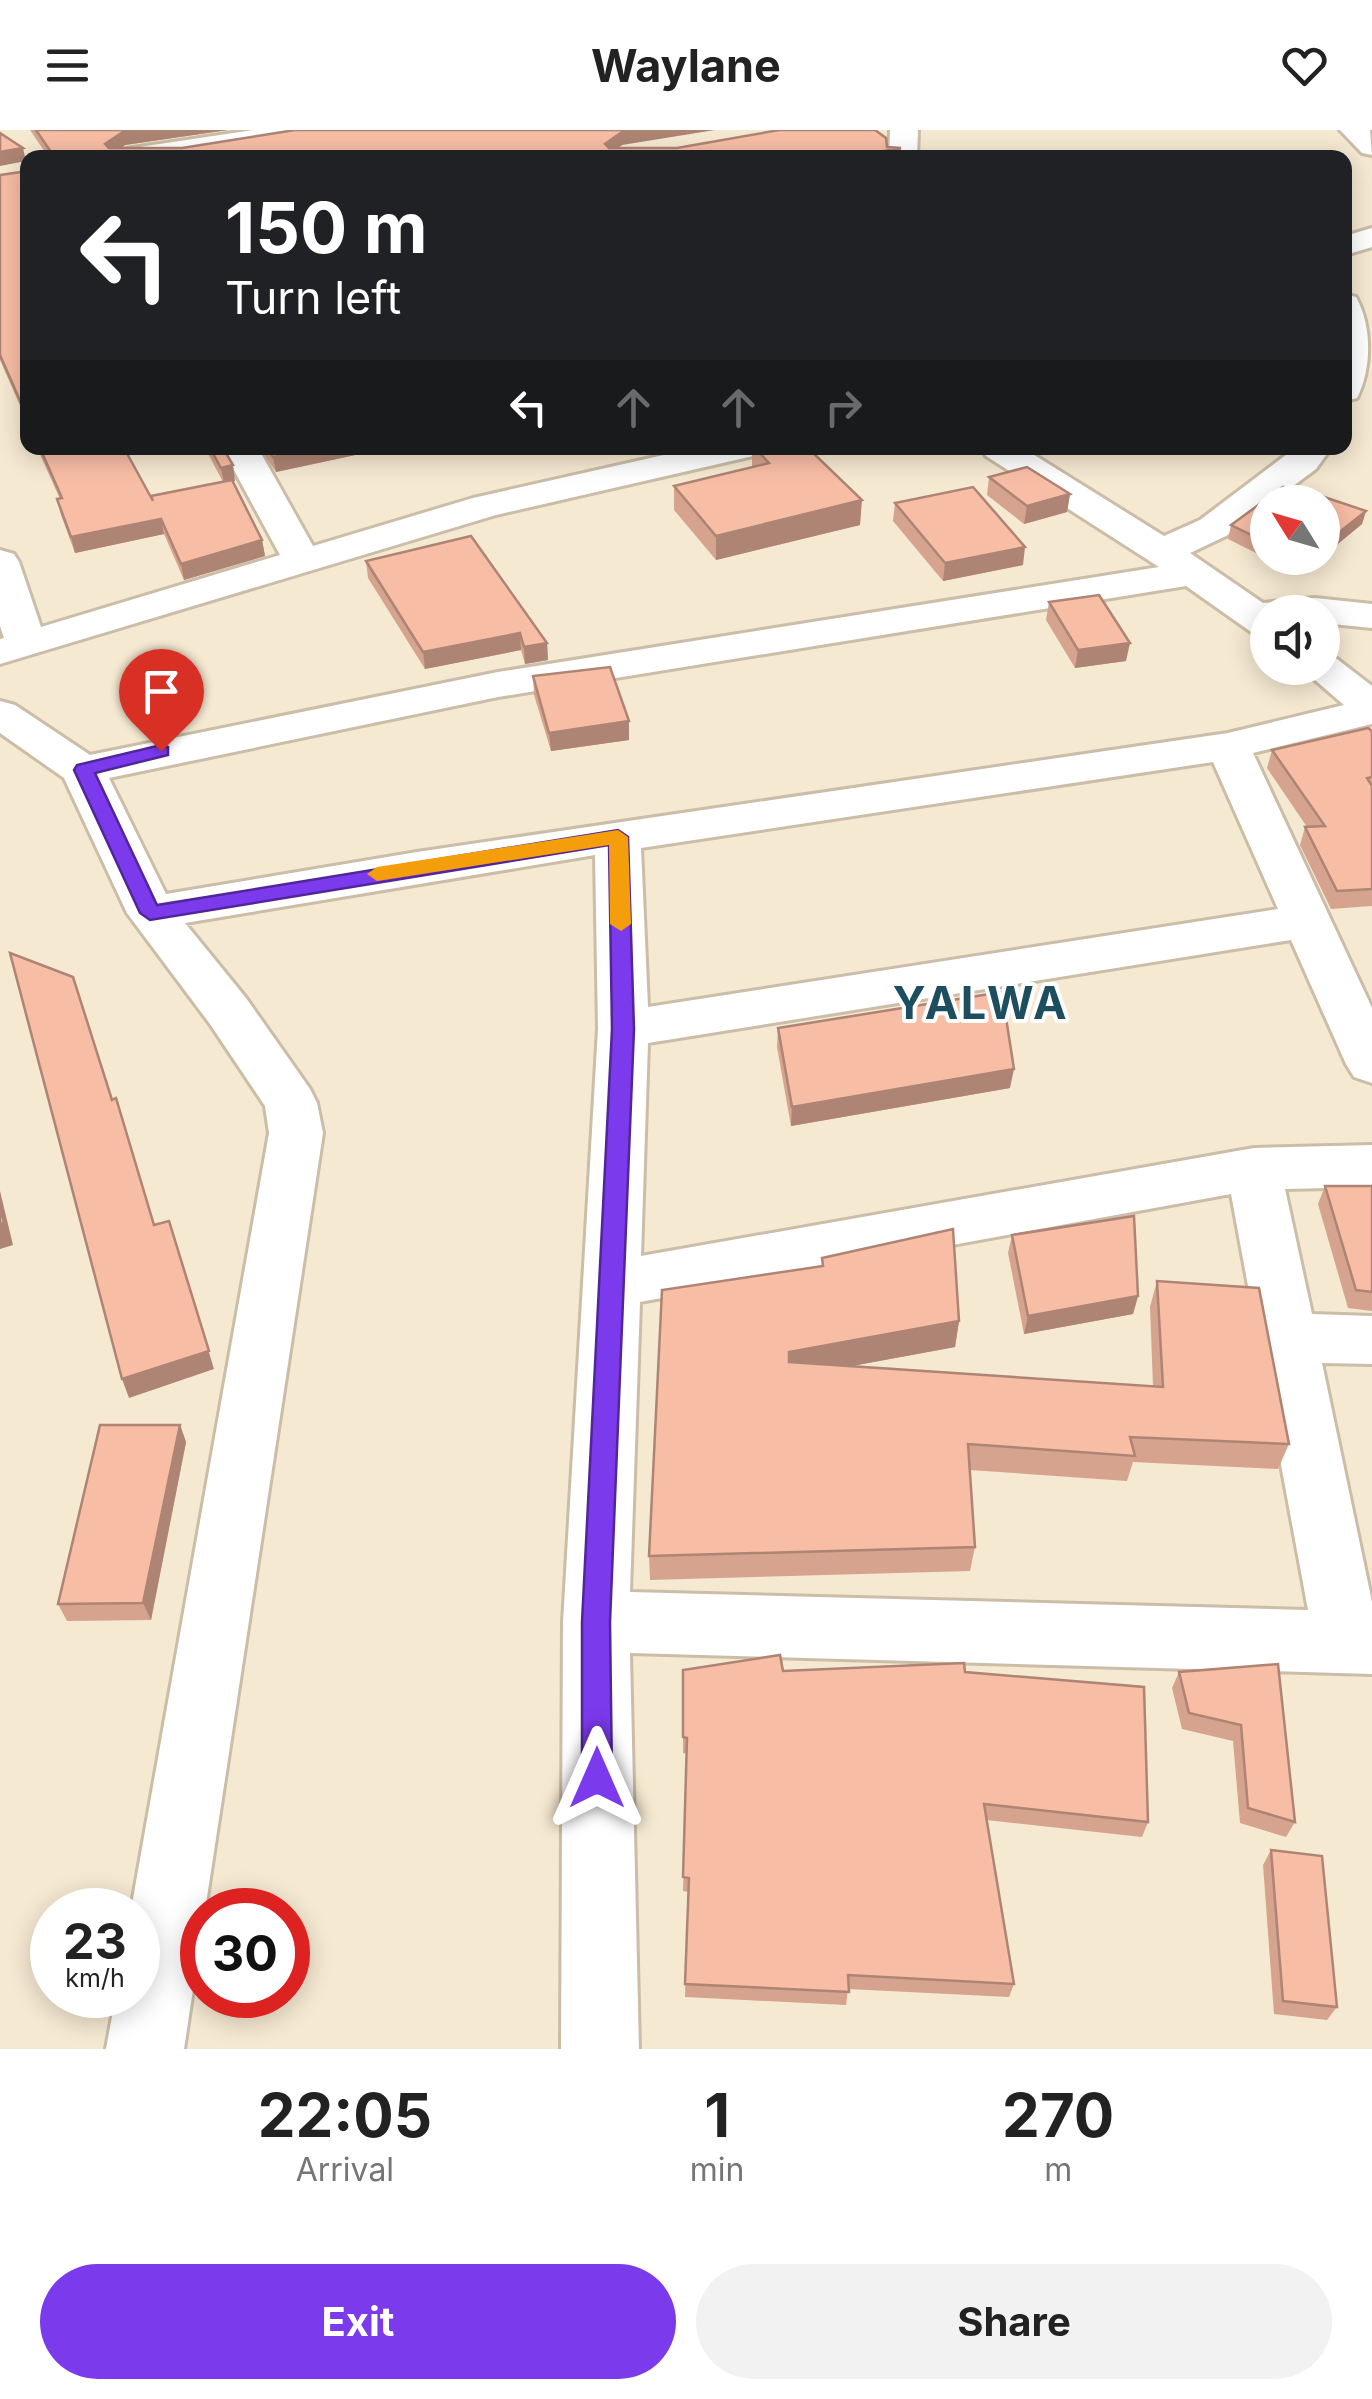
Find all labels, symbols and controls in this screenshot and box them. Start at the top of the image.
icon: menu [40,38,95,93]
text: Waylane [591,38,781,93]
icon: heart [1277,38,1332,93]
text: 150 m [225,185,428,270]
icon: left [60,190,190,320]
text: Turn left [225,270,401,325]
icon: left [501,380,556,435]
icon: ahead [606,380,661,435]
icon: ahead [711,380,766,435]
icon: right [816,380,871,435]
north arrow [1250,485,1340,575]
map controls [1250,485,1340,685]
button: sound [1250,595,1340,685]
pin [119,649,204,752]
icon: arrive [134,664,189,719]
district label: YALWA [893,975,1069,1030]
position arrow [545,1726,649,1830]
speed limit sign: 30 [180,1888,310,2018]
text: 23 [63,1911,127,1971]
text: km/h [65,1963,125,1993]
text: 22:05 [258,2079,432,2151]
text: 1 [704,2079,730,2151]
text: 270 [1002,2079,1114,2151]
text: Arrival [296,2150,394,2189]
text: min [690,2150,744,2189]
text: m [1044,2150,1072,2189]
button: Exit [40,2264,676,2379]
button: Share [696,2264,1332,2379]

